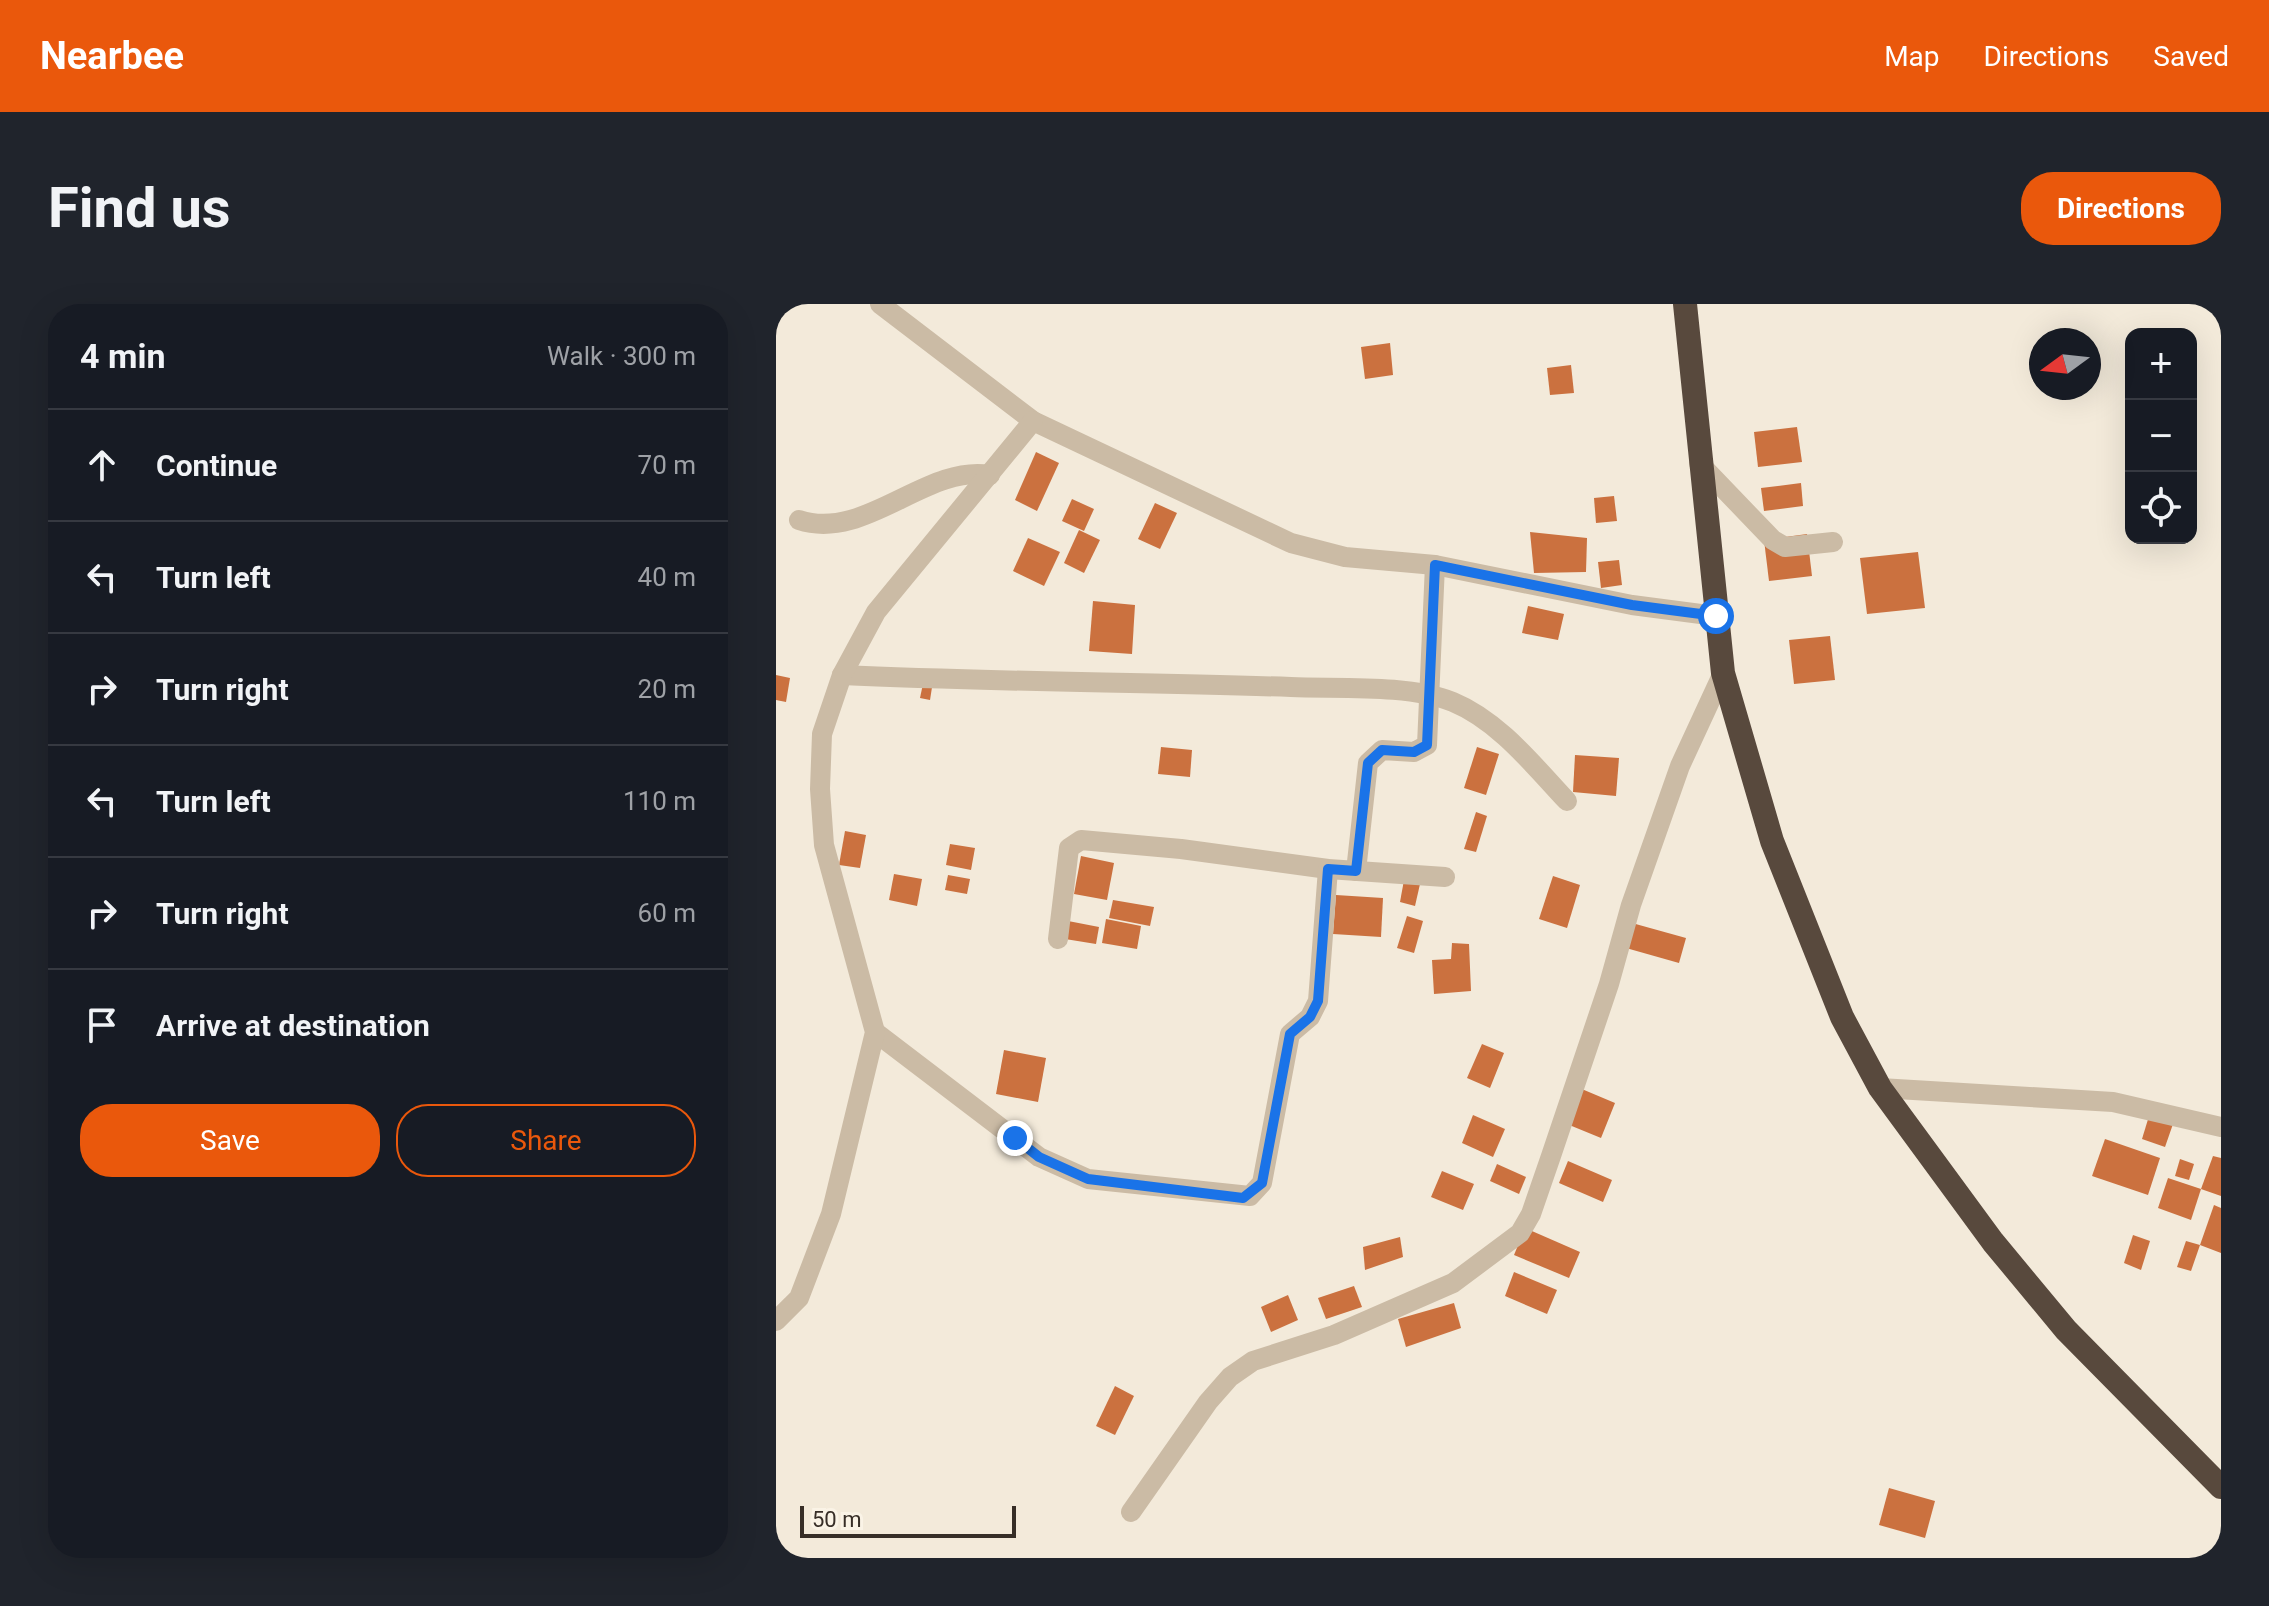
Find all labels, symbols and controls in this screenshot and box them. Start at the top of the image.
text: Nearbee [40,34,184,78]
text: Map [1884,40,1940,73]
text: Directions [1984,40,2109,73]
text: Saved [2153,40,2229,73]
button: Directions [2021,172,2221,245]
text: Find us [48,175,231,241]
north arrow [2029,328,2101,400]
map controls [2125,328,2197,544]
button: + [2125,328,2197,400]
text: 4 min [80,336,165,376]
text: Walk · 300 m [547,341,696,371]
button: − [2125,400,2197,472]
icon: ahead [80,443,124,487]
text: Continue [156,448,277,483]
text: 70 m [638,450,696,480]
button: locate [2125,472,2197,544]
icon: left [80,555,124,599]
text: Turn left [156,560,271,595]
text: 40 m [638,562,696,592]
route start [1698,598,1734,634]
icon: right [80,667,124,711]
text: Turn right [156,672,289,707]
text: 20 m [638,674,696,704]
icon: left [80,779,124,823]
text: Turn left [156,784,271,819]
text: 110 m [623,786,696,816]
icon: right [80,891,124,935]
text: Turn right [156,896,289,931]
text: 60 m [638,898,696,928]
icon: arrive [80,1003,124,1047]
text: Arrive at destination [156,1008,430,1043]
button: Save [80,1104,380,1177]
button: Share [396,1104,696,1177]
route end [997,1120,1033,1156]
scale bar [800,1502,1016,1538]
text: 50 m [812,1507,861,1532]

